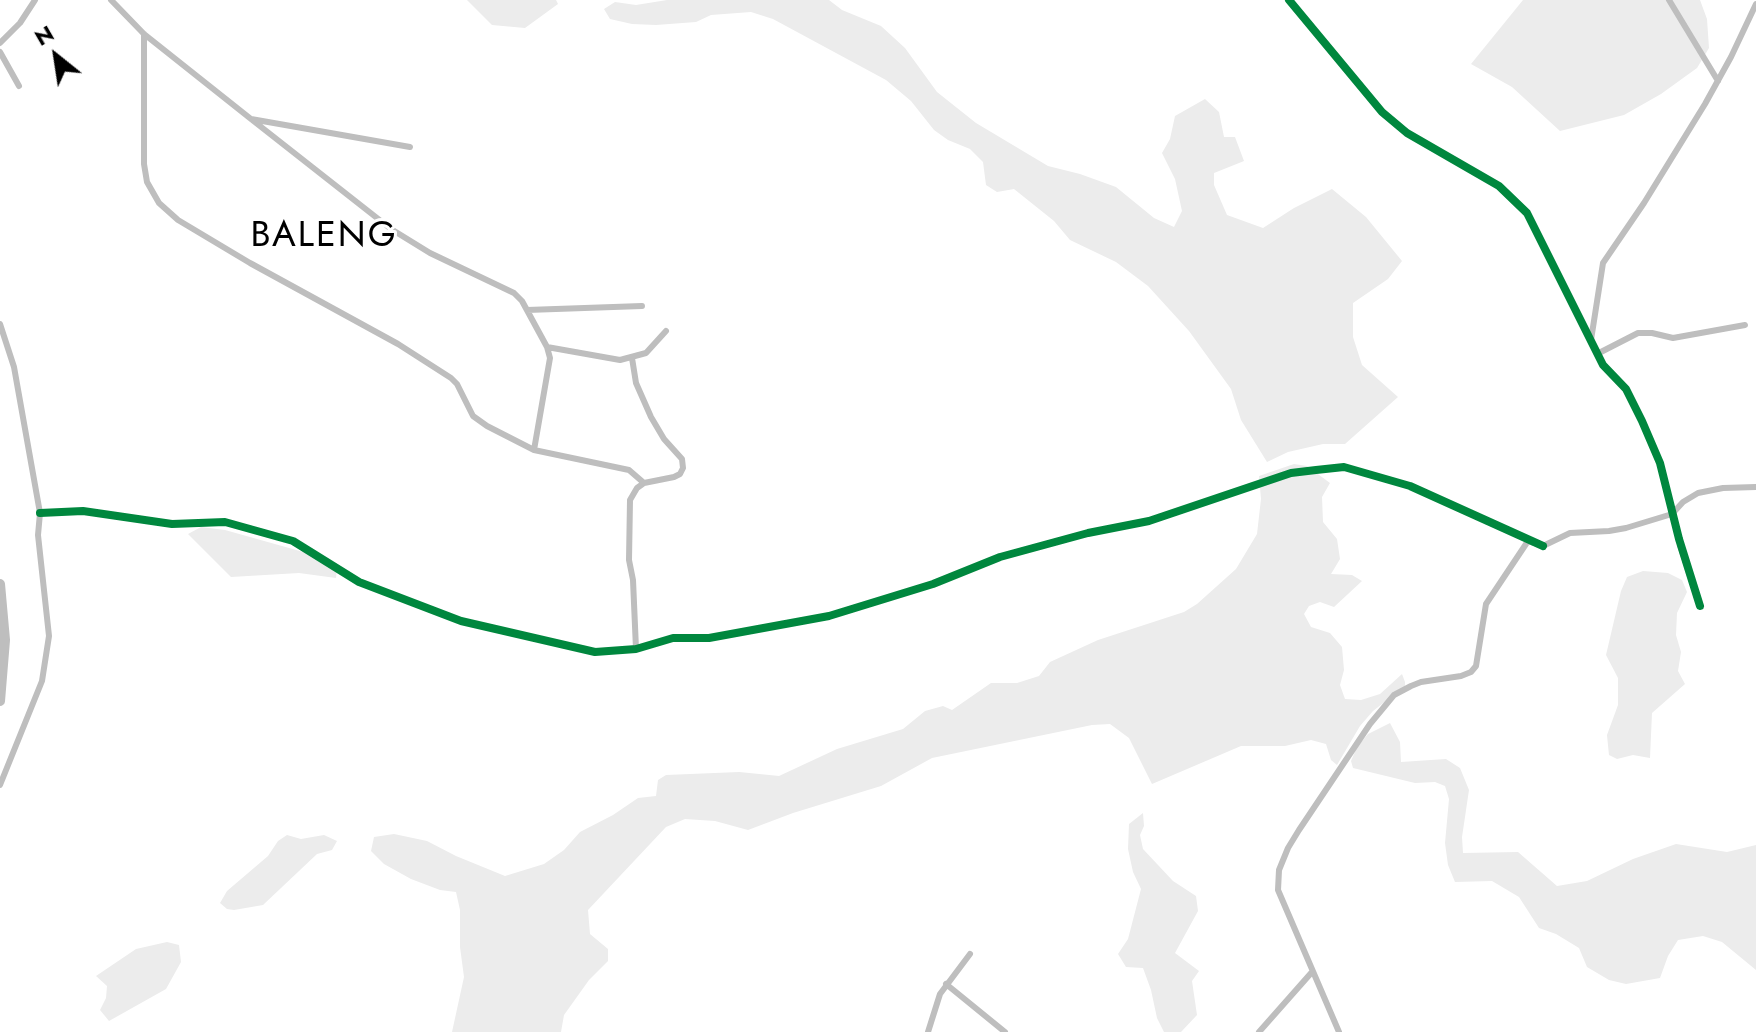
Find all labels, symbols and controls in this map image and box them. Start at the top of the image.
north arrow [16,16,96,96]
text: N [28,17,60,53]
district label: BALENG [250,215,398,259]

